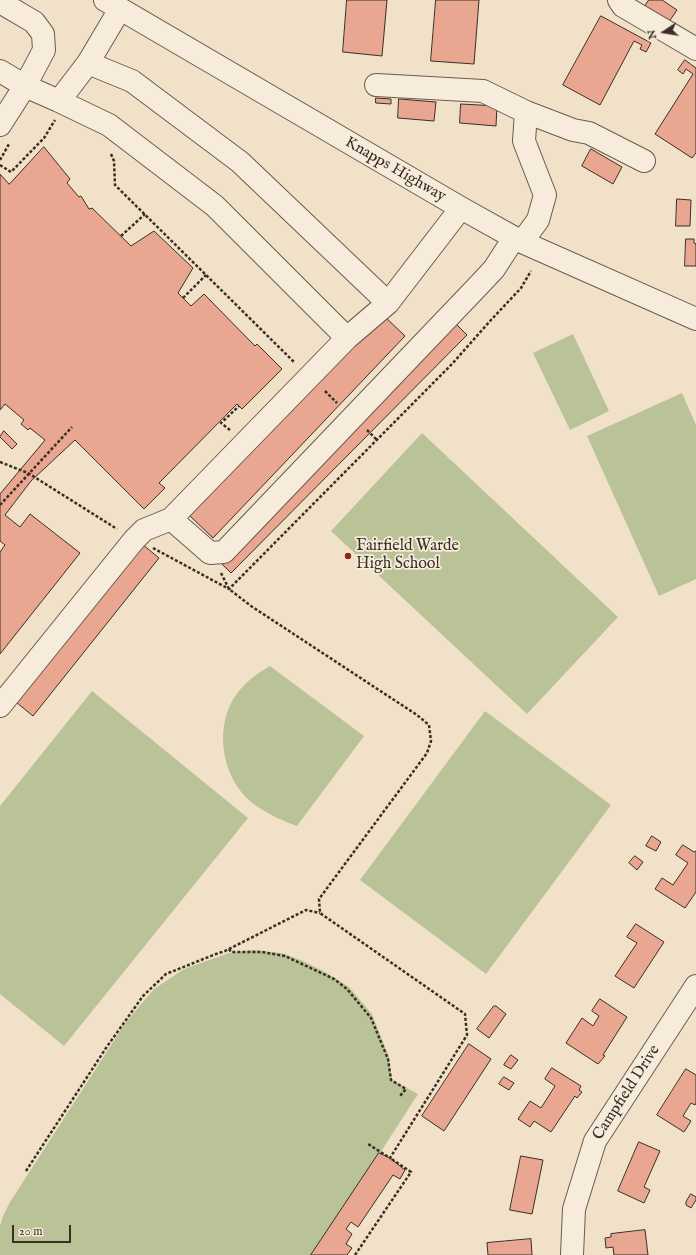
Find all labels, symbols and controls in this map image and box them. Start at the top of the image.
north arrow [644,12,684,52]
text: N [644,28,660,41]
street label: Knapps Highway [341,133,449,207]
place label: Fairfield Warde High School [356,537,459,575]
marker: Fairfield Warde High School [343,551,353,561]
street label: Campfield Drive [589,1042,665,1144]
scale bar [14,1217,73,1243]
text: 20 m [19,1224,42,1239]

